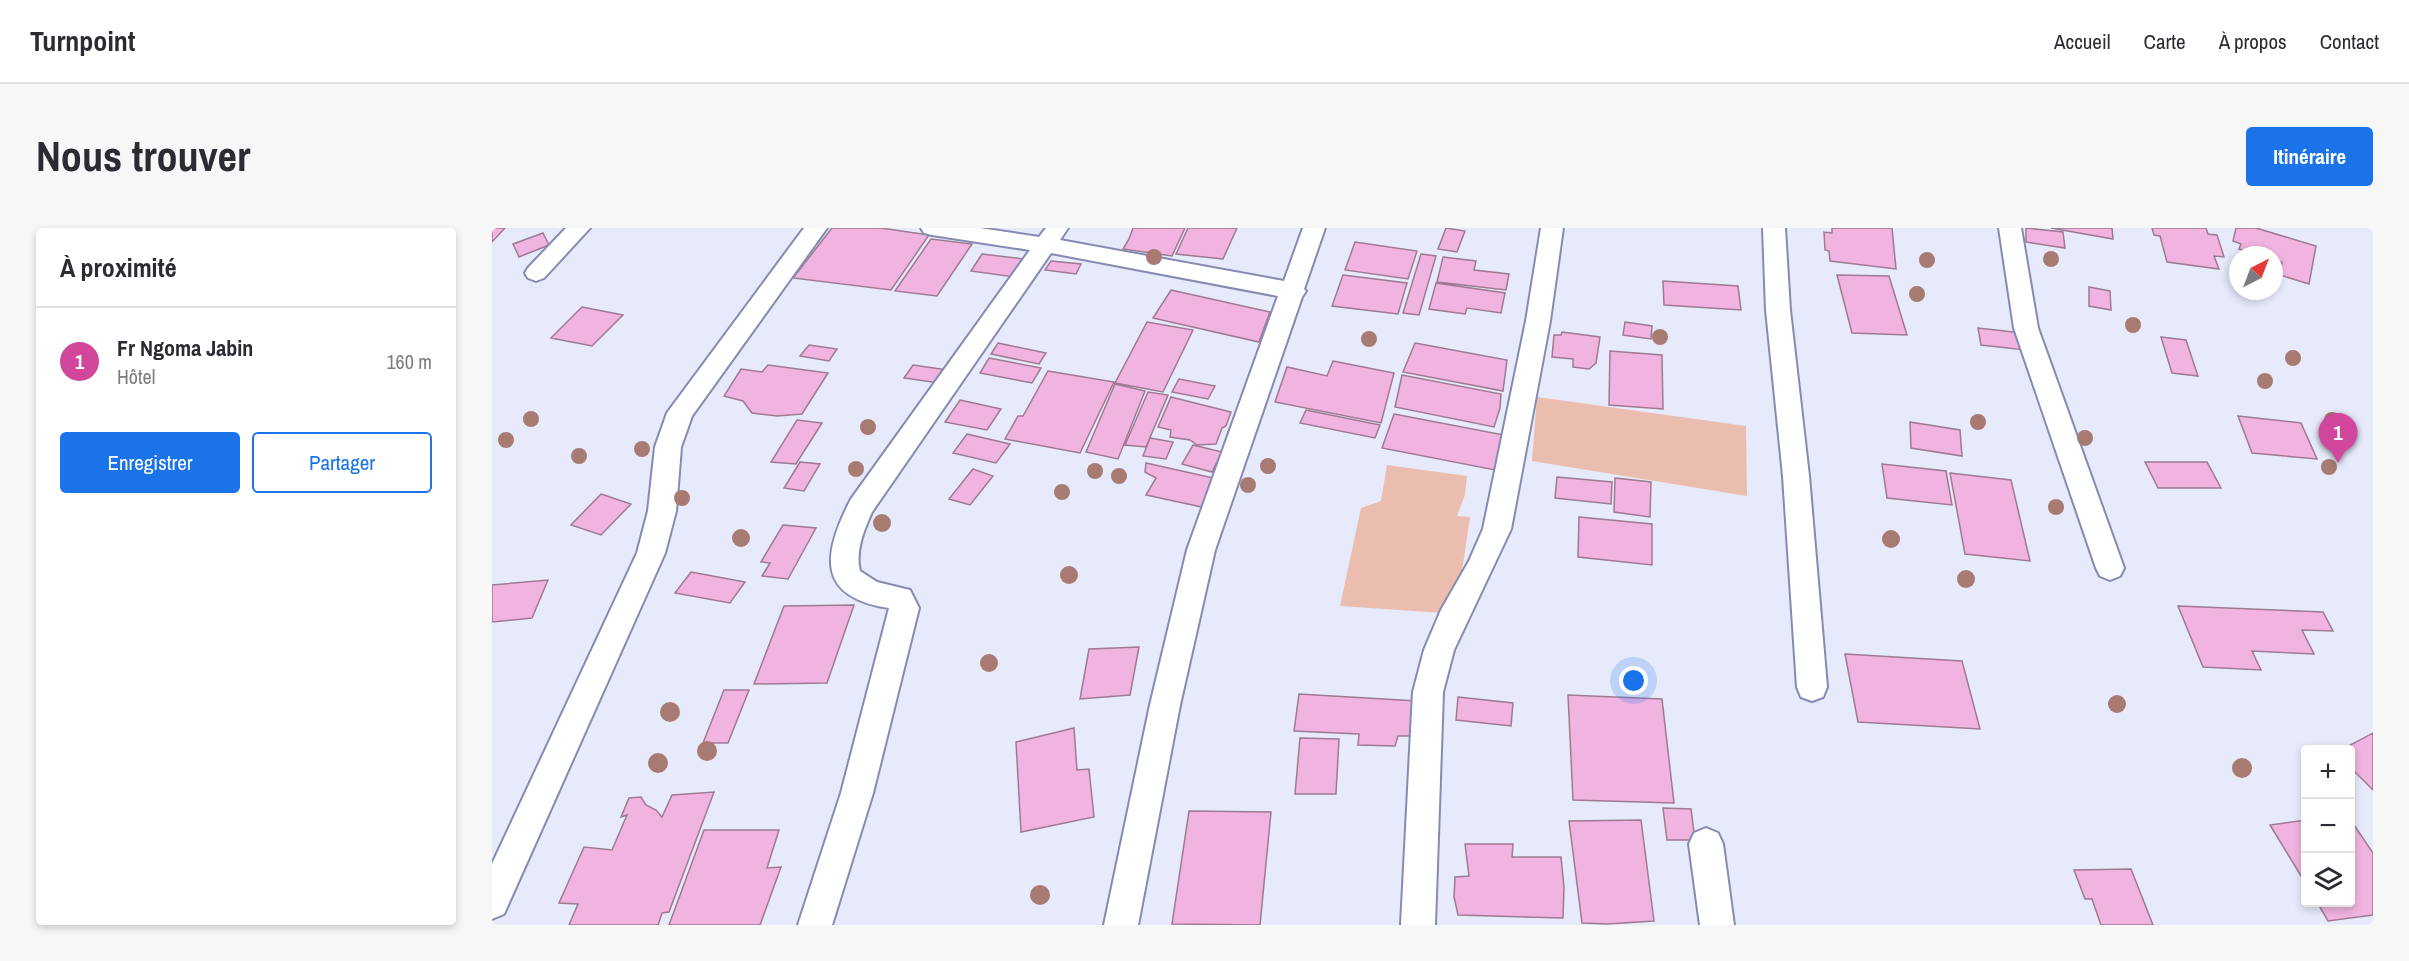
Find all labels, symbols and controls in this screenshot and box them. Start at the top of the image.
text: Turnpoint [30,22,135,60]
text: Accueil [2054,27,2111,56]
text: Carte [2144,27,2186,56]
text: À propos [2219,27,2287,56]
text: Contact [2320,27,2379,56]
button: Itinéraire [2246,127,2373,186]
text: Nous trouver [36,128,250,184]
north arrow [2229,246,2283,300]
text: À proximité [60,250,177,285]
text: Fr Ngoma Jabin [117,333,253,363]
text: 1 [75,348,84,375]
text: 160 m [386,348,432,375]
text: Hôtel [117,363,155,390]
pin: 1 [2318,414,2358,463]
button: Enregistrer [60,432,240,493]
button: Partager [252,432,432,493]
your location [1619,666,1648,695]
map controls [2301,745,2355,907]
button: + [2301,745,2355,799]
button: − [2301,799,2355,853]
button: layers [2301,853,2355,907]

